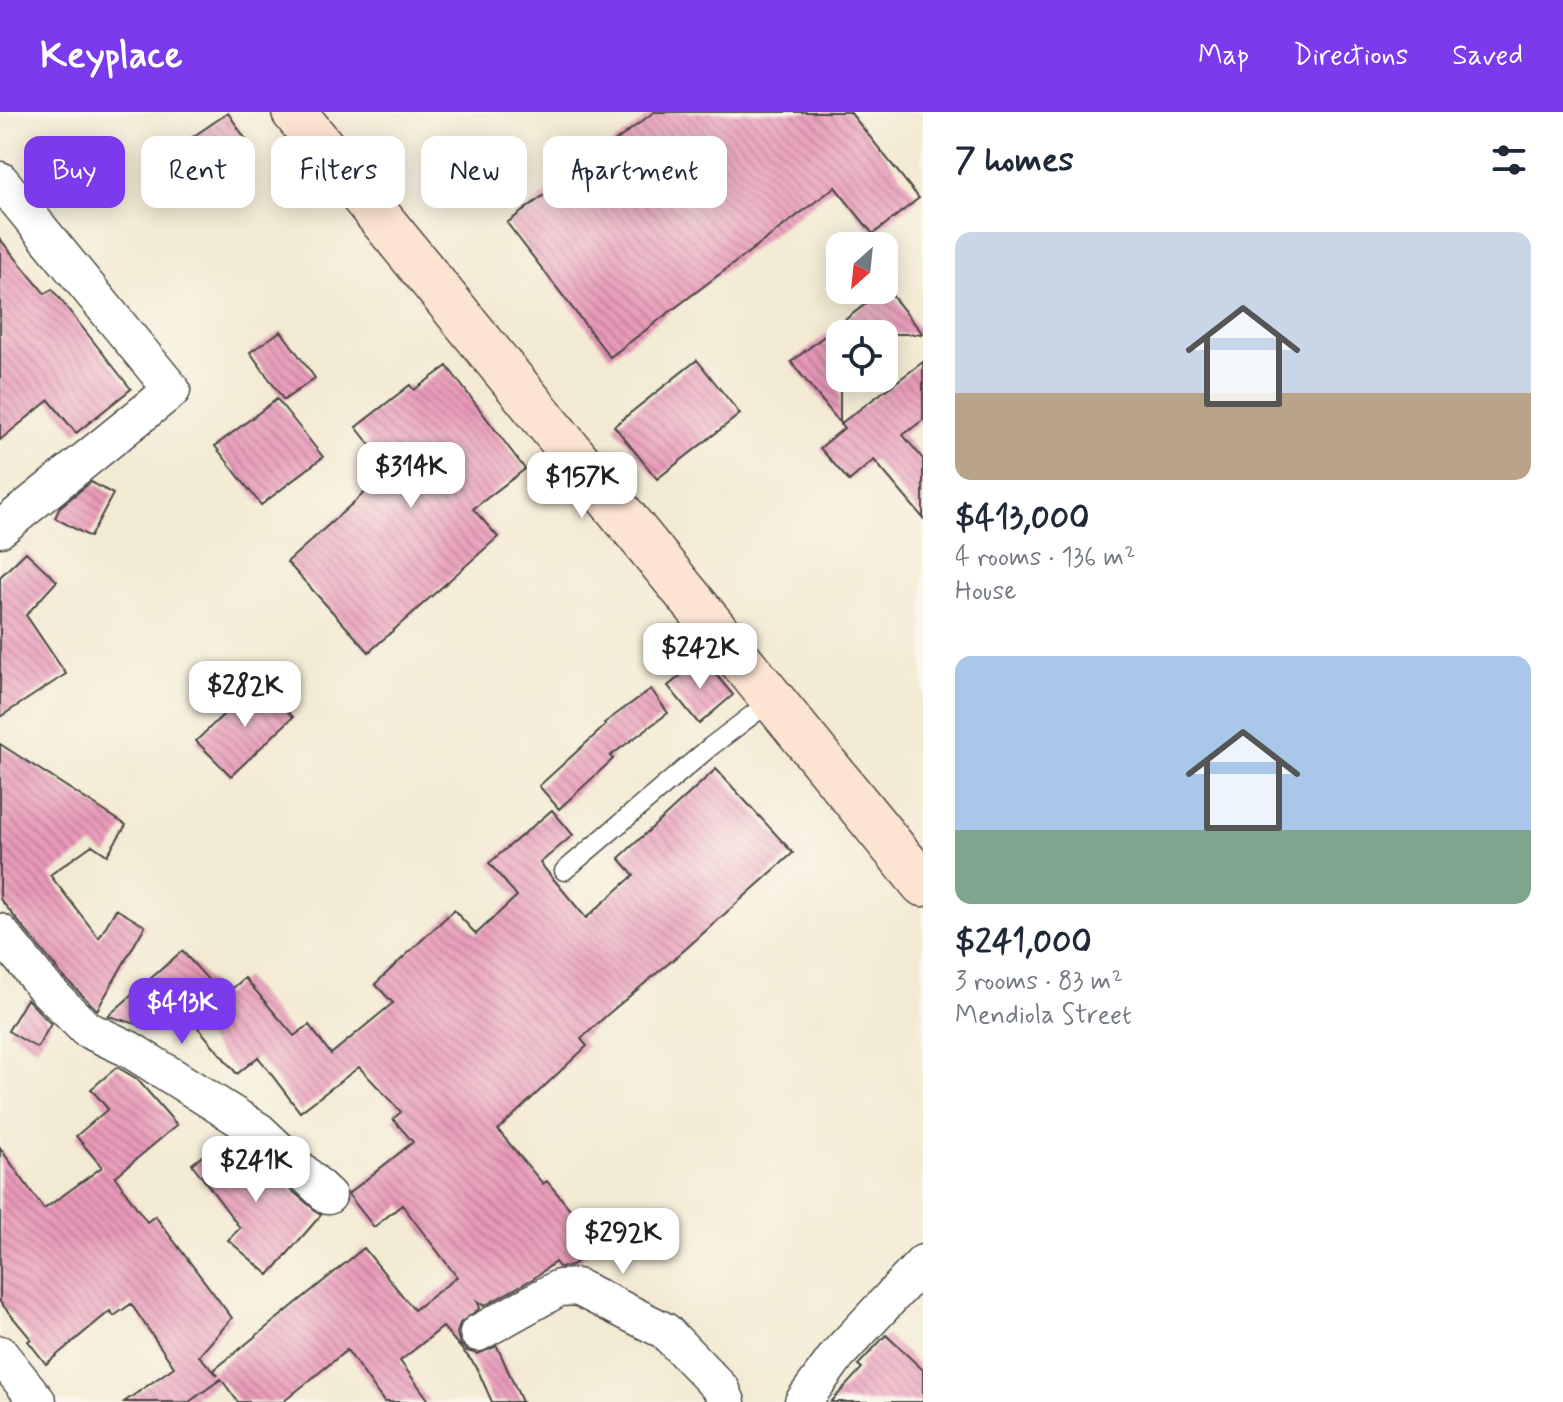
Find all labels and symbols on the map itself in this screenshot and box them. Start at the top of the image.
north arrow [826,232,898,304]
pin: $314K [355,442,467,510]
pin: $157K [526,452,638,520]
pin: $242K [644,623,756,691]
pin: $282K [189,661,301,729]
pin: $413K [126,978,238,1046]
pin: $241K [200,1136,312,1204]
pin: $292K [567,1208,679,1276]

